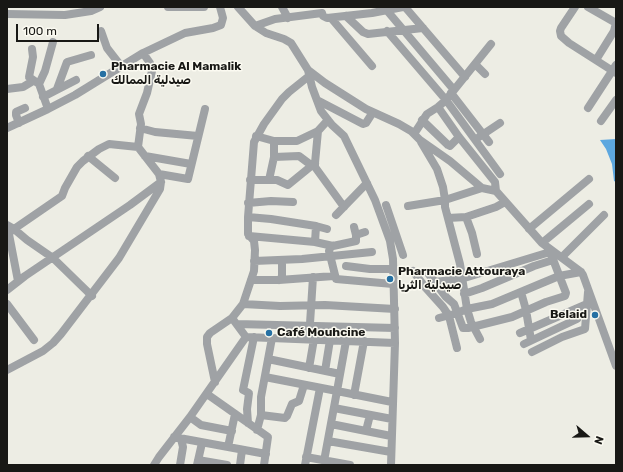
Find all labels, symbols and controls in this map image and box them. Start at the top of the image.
scale bar [18,16,101,42]
text: 100 m [23,24,57,38]
place label: Pharmacie Al Mamalik صيدلية الممالك [111,60,241,88]
marker: Pharmacie Al Mamalik صيدلية الممالك [98,69,108,79]
place label: Pharmacie Attouraya صيدلية الثريا [398,265,525,293]
marker: Pharmacie Attouraya صيدلية الثريا [385,274,395,284]
place label: Belaid [550,308,587,322]
marker: Belaid [590,310,600,320]
place label: Café Mouhcine [277,326,365,340]
marker: Café Mouhcine [264,328,274,338]
north arrow [567,416,607,456]
text: N [591,434,606,446]

